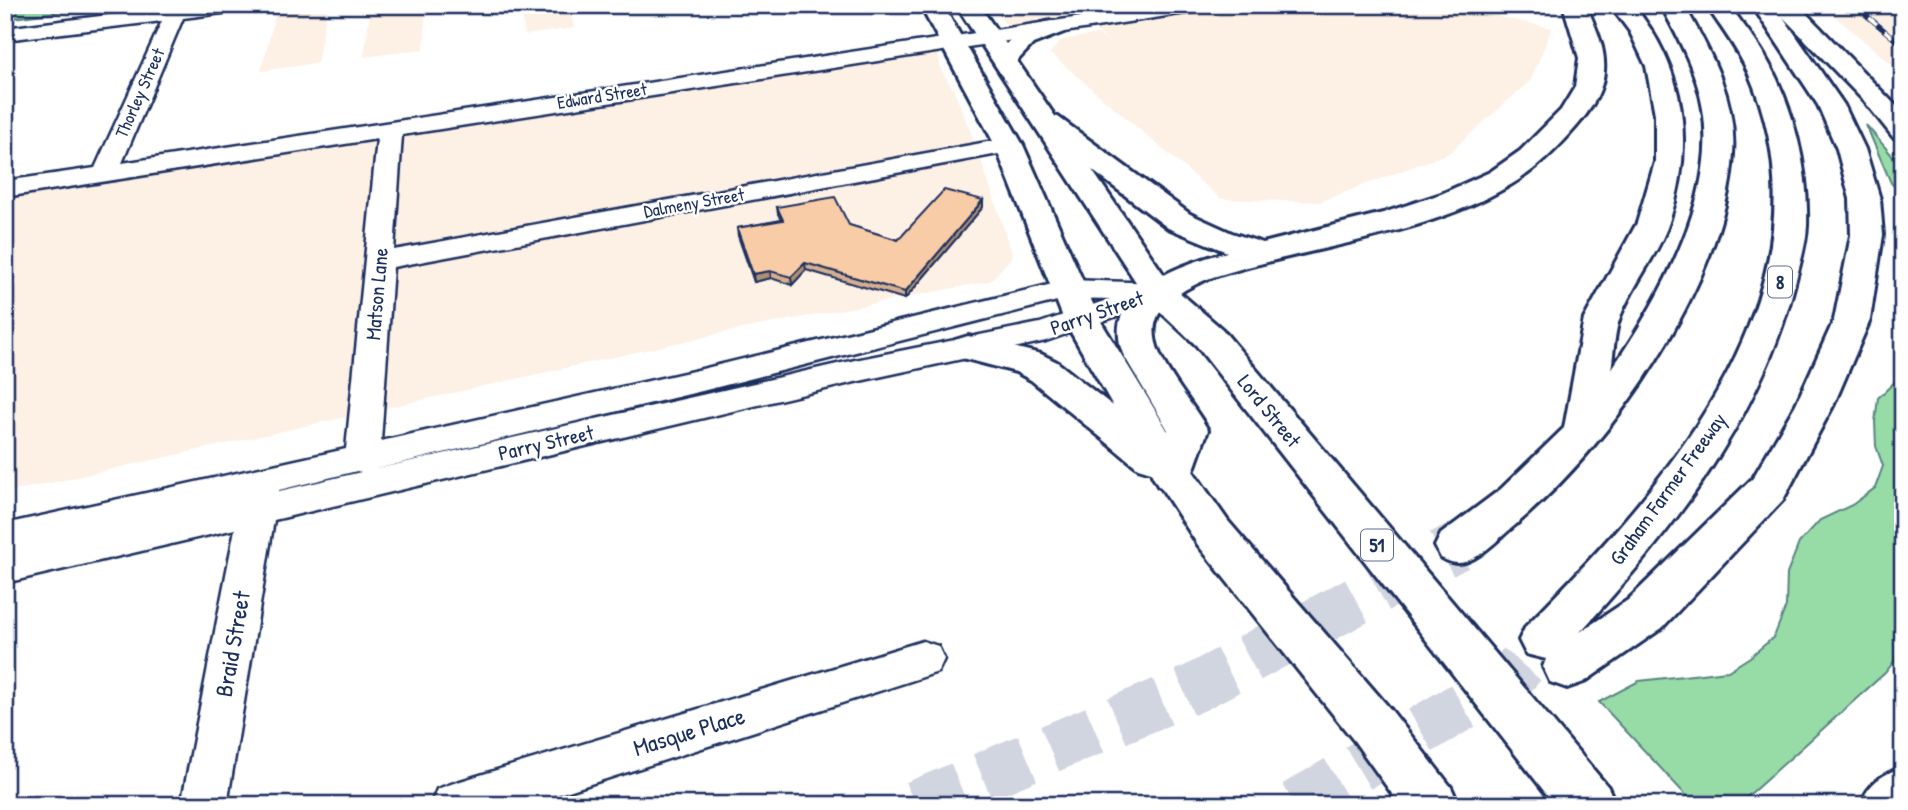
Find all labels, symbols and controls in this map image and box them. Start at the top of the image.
street label: Thorley Street [109,43,171,142]
street label: Edward Street [555,76,649,115]
street label: Dalmeny Street [642,181,747,224]
street label: Matson Lane [358,247,395,341]
road number: 8 [1768,266,1792,298]
street label: Parry Street [1046,283,1148,342]
street label: Lord Street [1231,368,1308,454]
street label: Graham Farmer Freeway [1602,407,1733,571]
street label: Parry Street [495,417,597,468]
road number: 51 [1361,530,1393,560]
street label: Braid Street [207,588,257,699]
street label: Masque Place [629,699,749,763]

